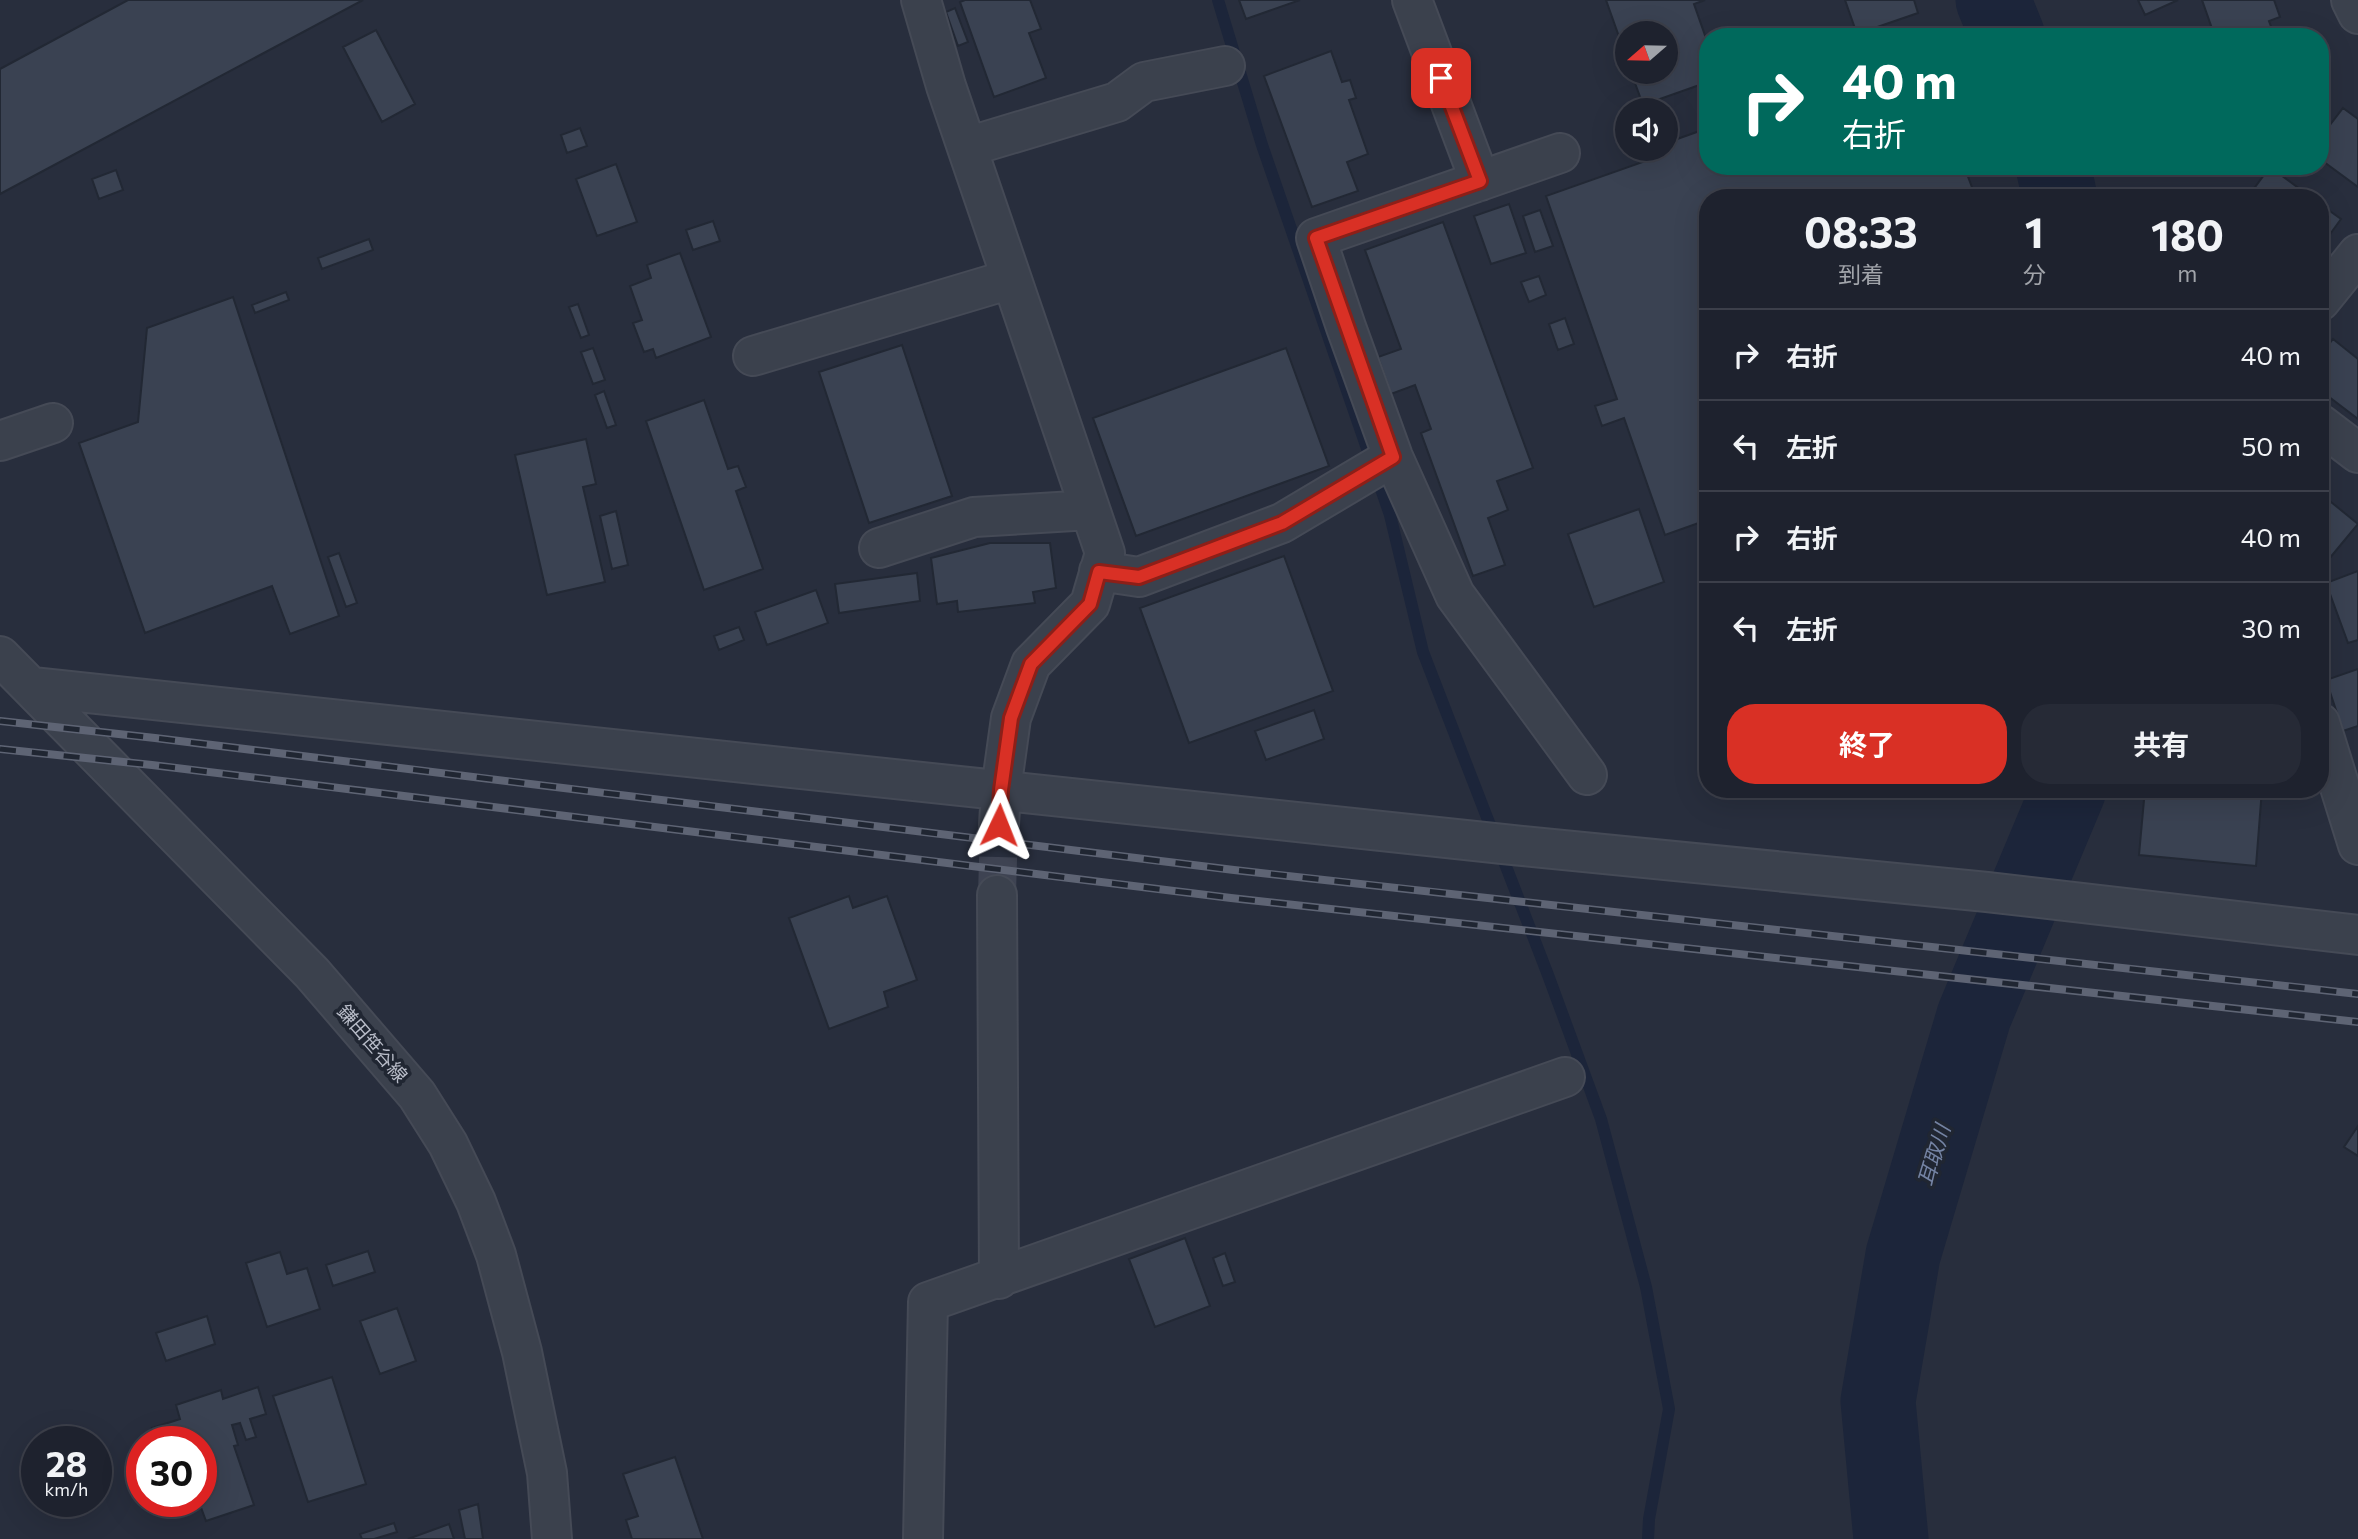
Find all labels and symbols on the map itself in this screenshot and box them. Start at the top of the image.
north arrow [1615,21,1678,84]
pin [1411,48,1471,108]
position arrow [962,788,1036,862]
street label: 鎌田笹谷線 [333,1000,413,1086]
water label: 耳取川 [1912,1119,1955,1189]
speed limit sign: 30 [126,1426,217,1517]

